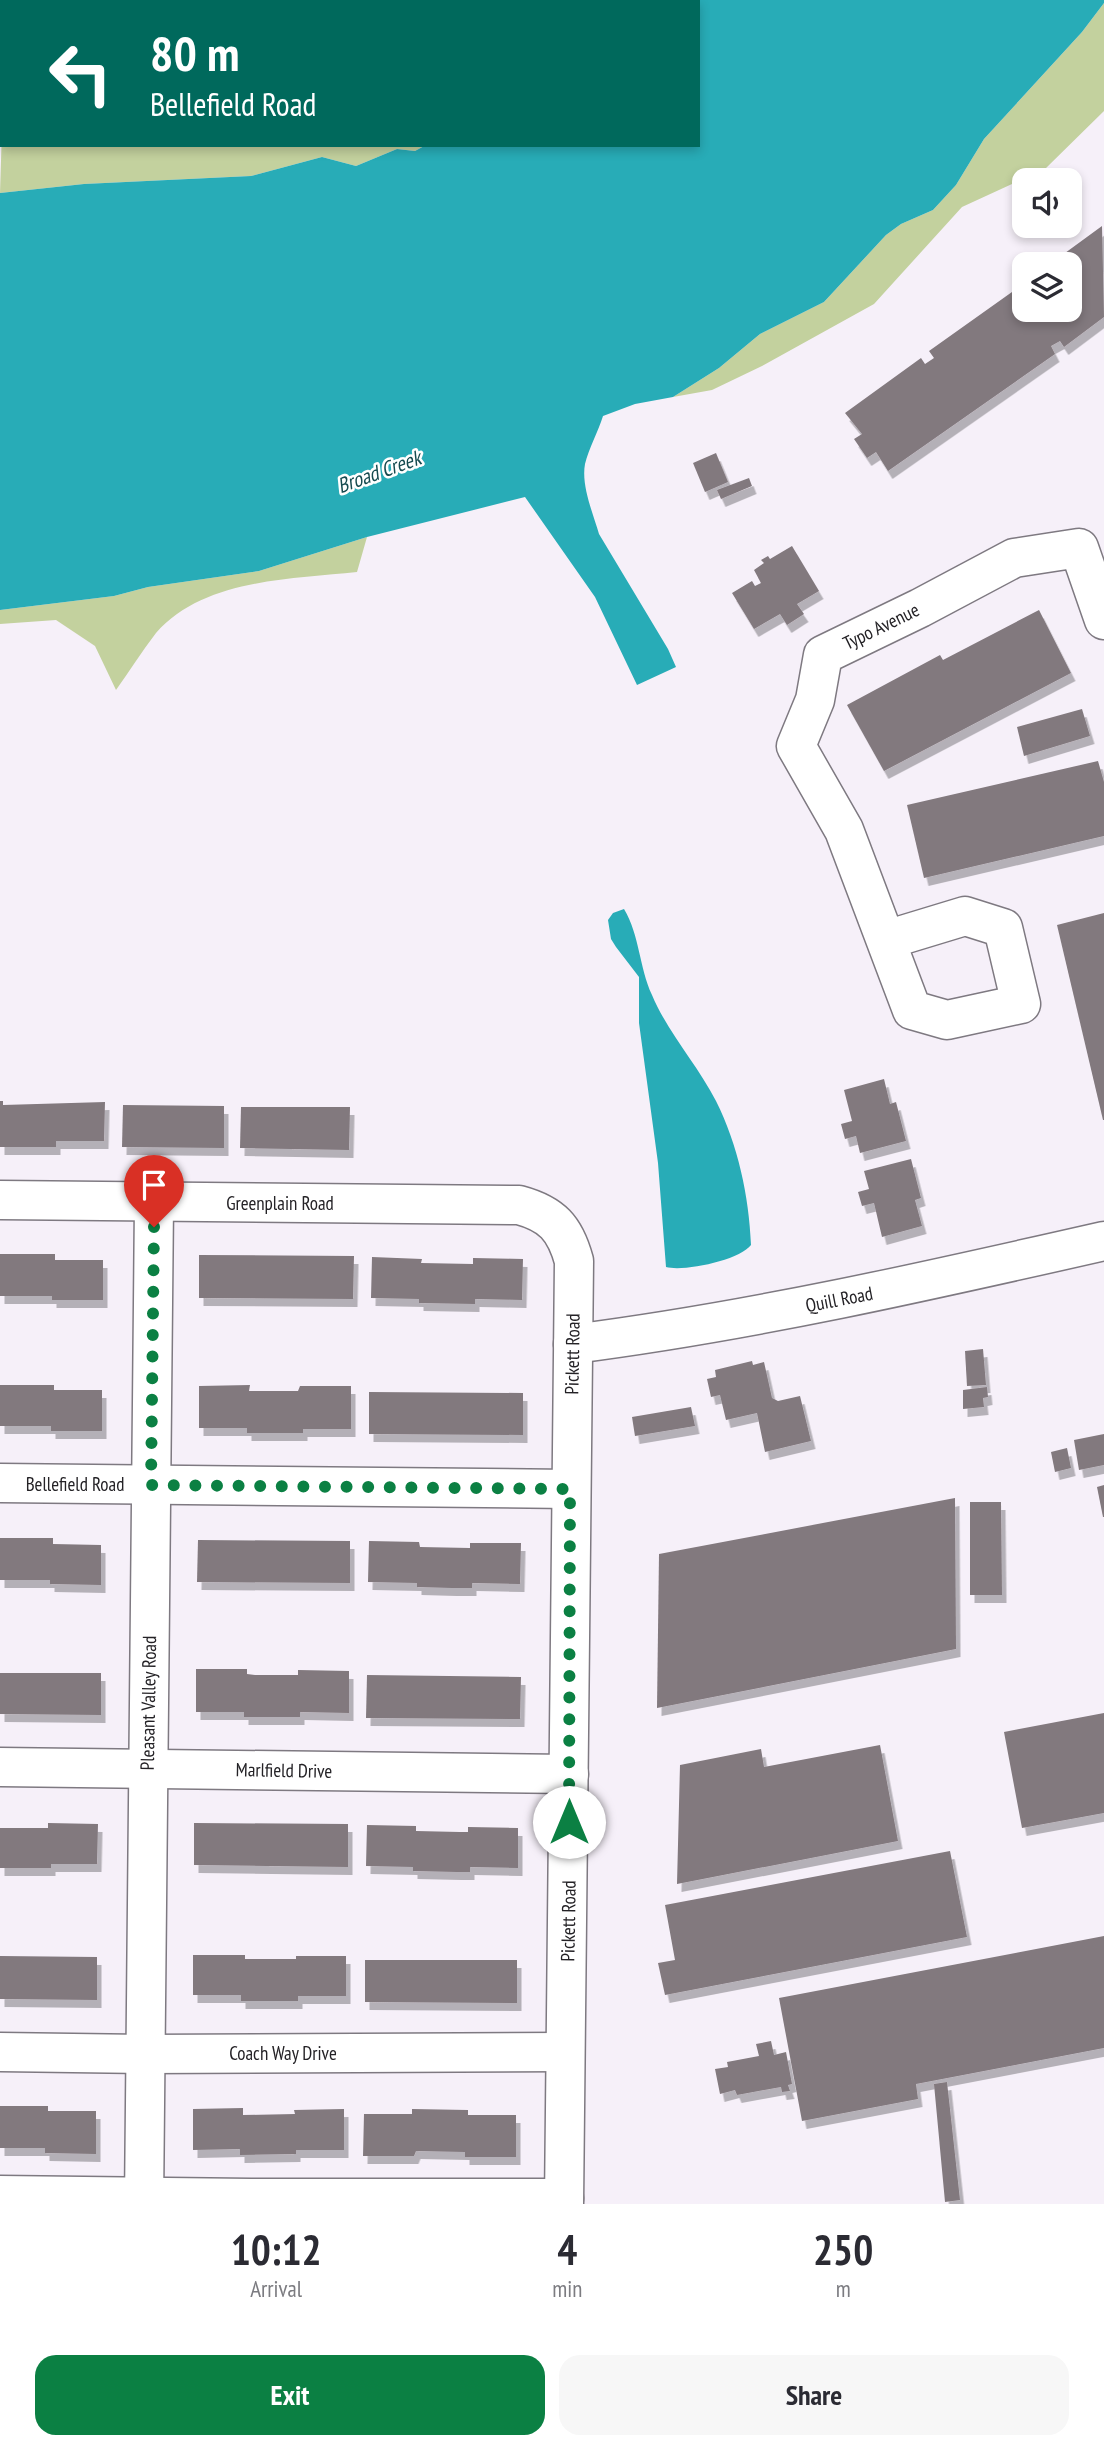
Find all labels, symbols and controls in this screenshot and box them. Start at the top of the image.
text: 80 m [150,21,239,85]
icon: left [35,28,126,119]
text: Bellefield Road [150,83,316,125]
map controls [1012,168,1082,322]
button: sound [1012,168,1082,238]
button: layers [1012,252,1082,322]
water label: Broad Creek [333,443,427,499]
street label: Typo Avenue [839,597,923,655]
pin [124,1155,184,1227]
icon: arrive [135,1166,173,1204]
street label: Greenplain Road [226,1191,334,1215]
street label: Quill Road [803,1281,875,1317]
street label: Pickett Road [559,1313,585,1395]
street label: Bellefield Road [26,1472,124,1496]
street label: Pleasant Valley Road [135,1635,161,1771]
street label: Marlfield Drive [235,1757,333,1783]
position arrow [532,1785,606,1859]
street label: Pickett Road [555,1880,581,1962]
street label: Coach Way Drive [229,2041,337,2065]
text: 10:12 [231,2222,322,2277]
text: 4 [557,2222,577,2277]
text: 250 [813,2222,873,2277]
text: Arrival [250,2274,302,2303]
text: min [552,2274,582,2303]
text: m [836,2274,851,2303]
button: Exit [35,2355,545,2435]
button: Share [559,2355,1069,2435]

